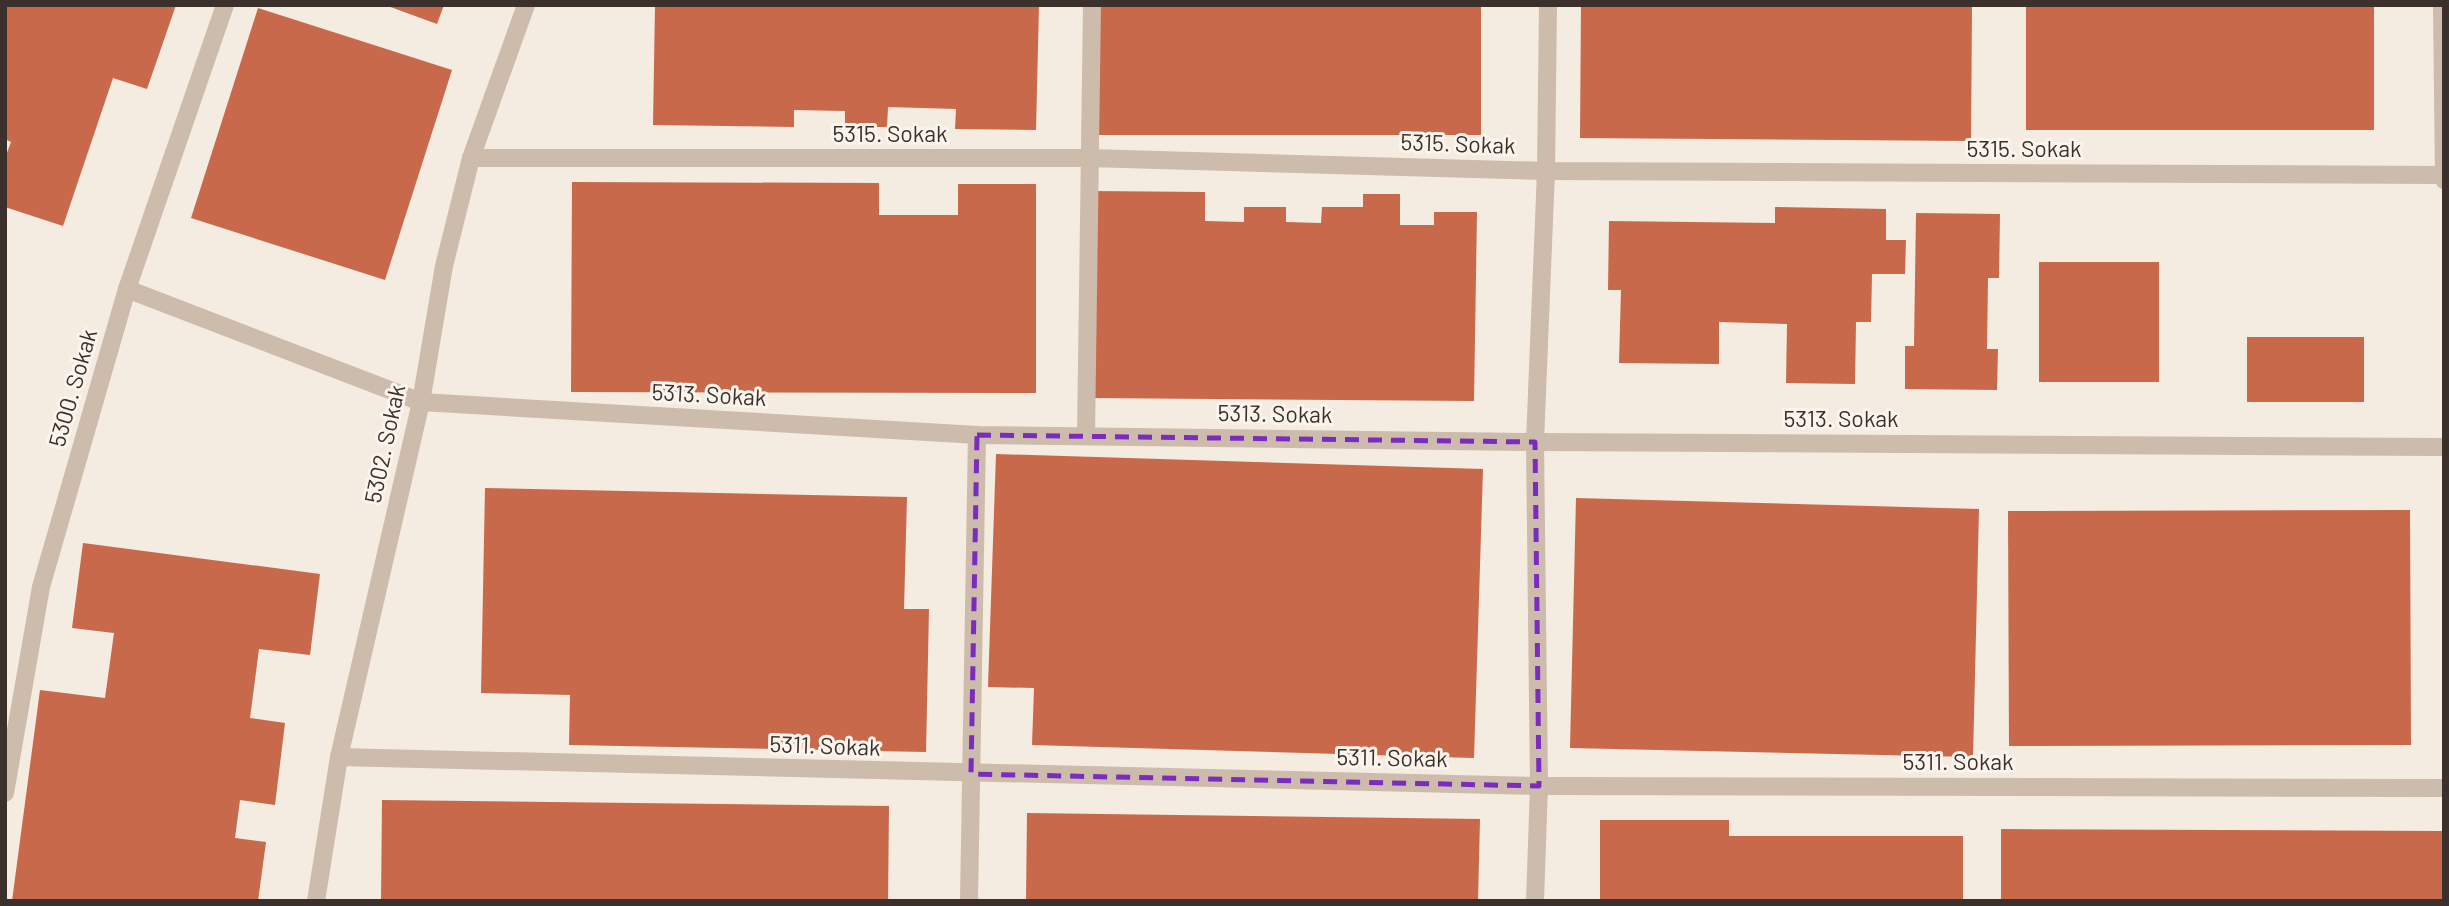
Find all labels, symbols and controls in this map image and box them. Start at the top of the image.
street label: 5315. Sokak [833,119,947,147]
street label: 5315. Sokak [1400,127,1516,159]
street label: 5315. Sokak [1967,134,2081,162]
street label: 5300. Sokak [42,326,102,450]
street label: 5313. Sokak [651,377,767,411]
street label: 5302. Sokak [358,382,410,506]
street label: 5313. Sokak [1217,398,1333,428]
street label: 5313. Sokak [1784,404,1898,432]
street label: 5311. Sokak [769,729,881,761]
street label: 5311. Sokak [1336,742,1448,772]
street label: 5311. Sokak [1902,747,2014,775]

